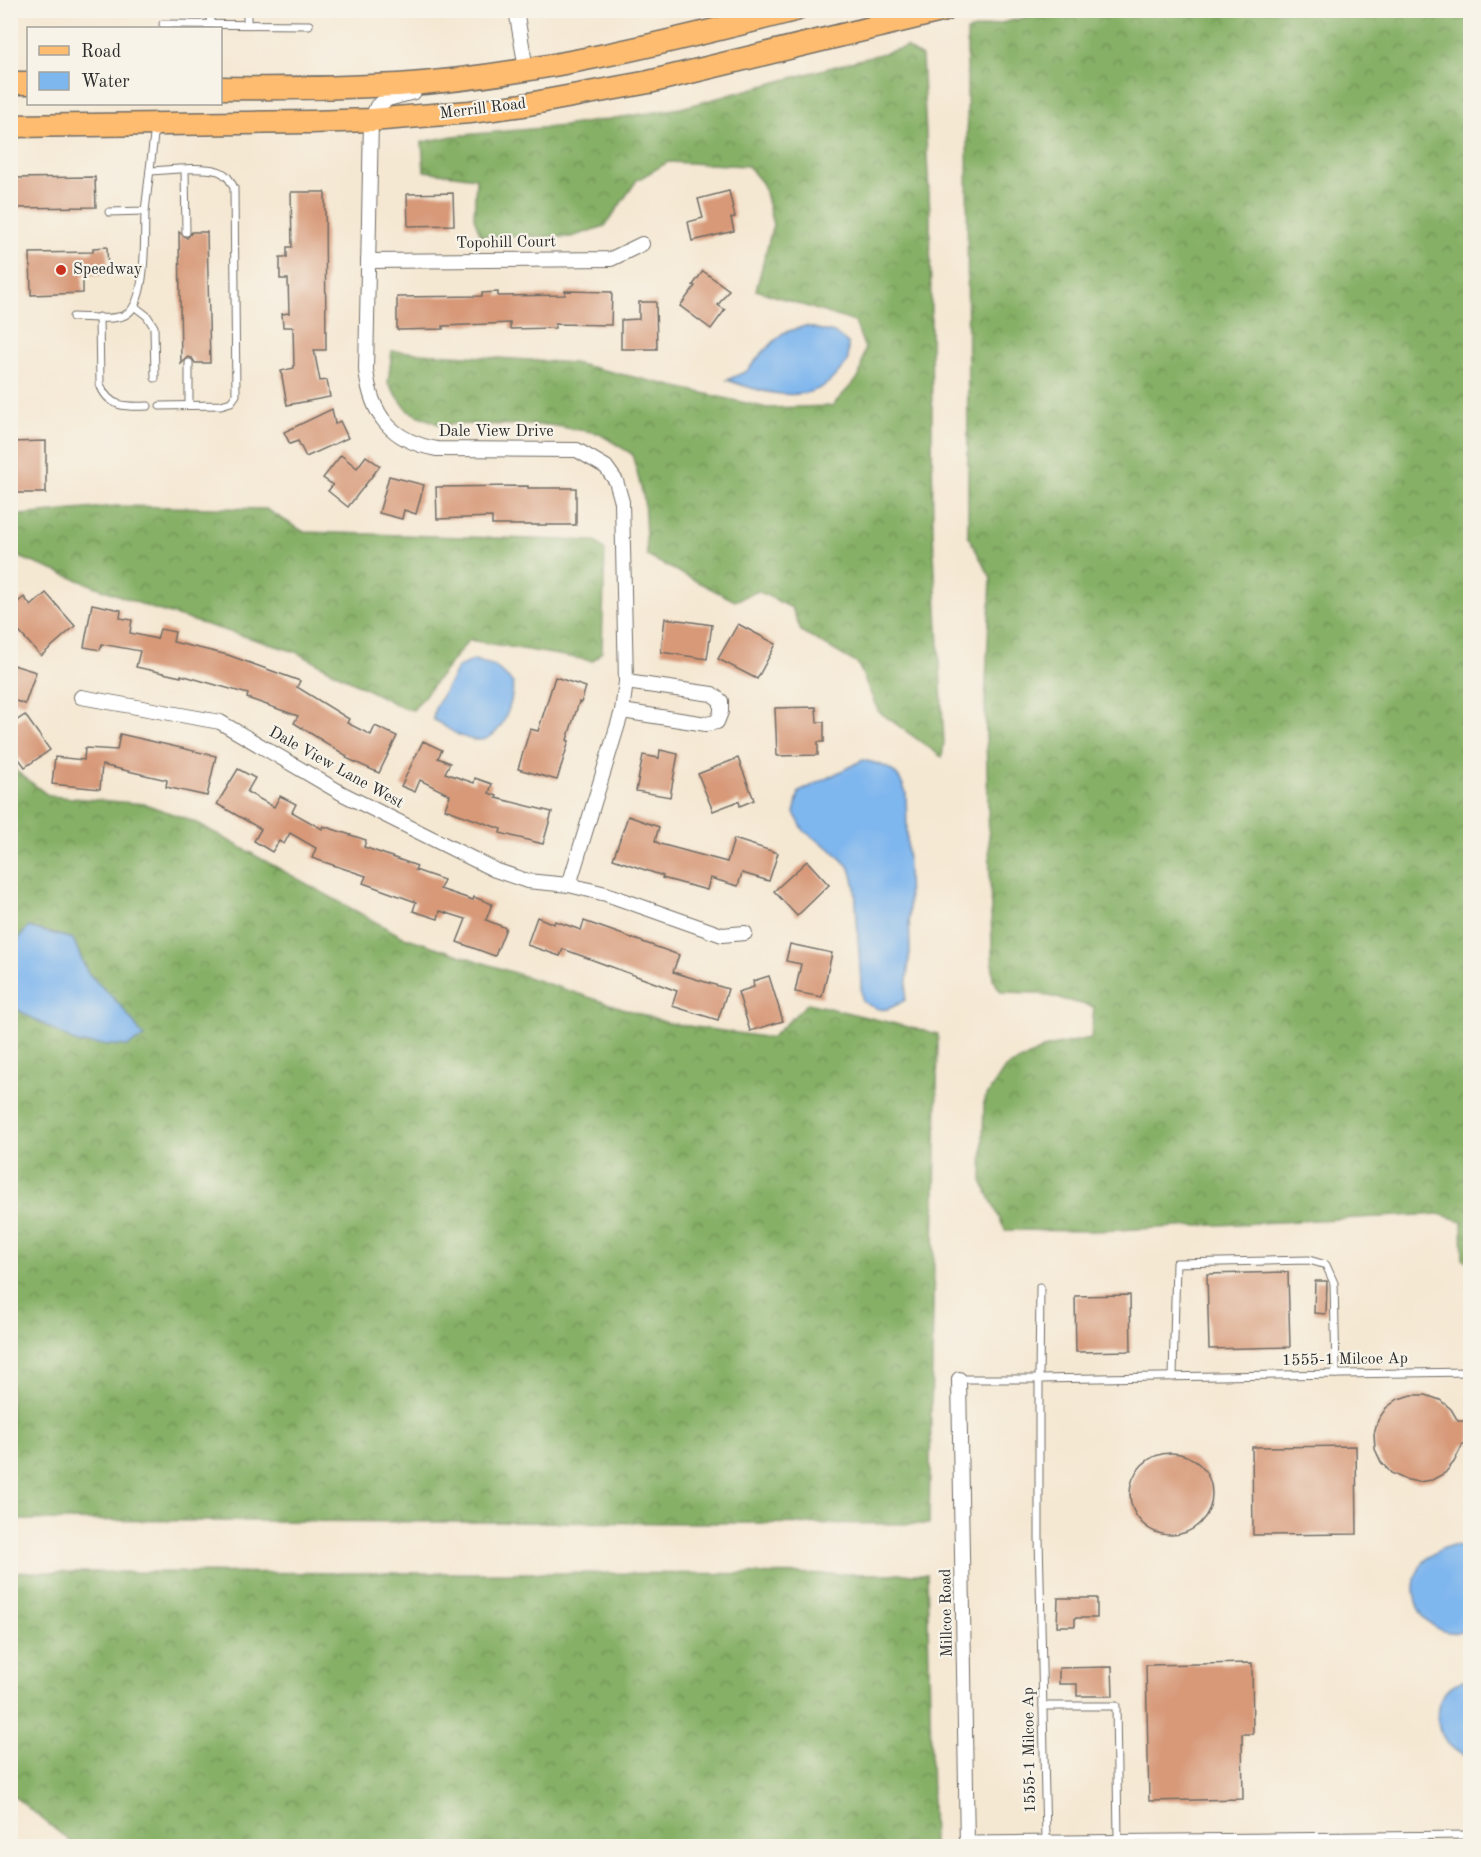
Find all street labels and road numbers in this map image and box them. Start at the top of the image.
street label: Merrill Road [439,96,527,122]
street label: Topohill Court [456,234,557,252]
street label: Dale View Drive [438,424,554,440]
street label: Dale View Lane West [266,724,406,812]
street label: 1555-1 Milcoe Ap [1282,1351,1408,1369]
street label: Millcoe Road [938,1568,956,1658]
street label: 1555-1 Milcoe Ap [1021,1687,1039,1813]

